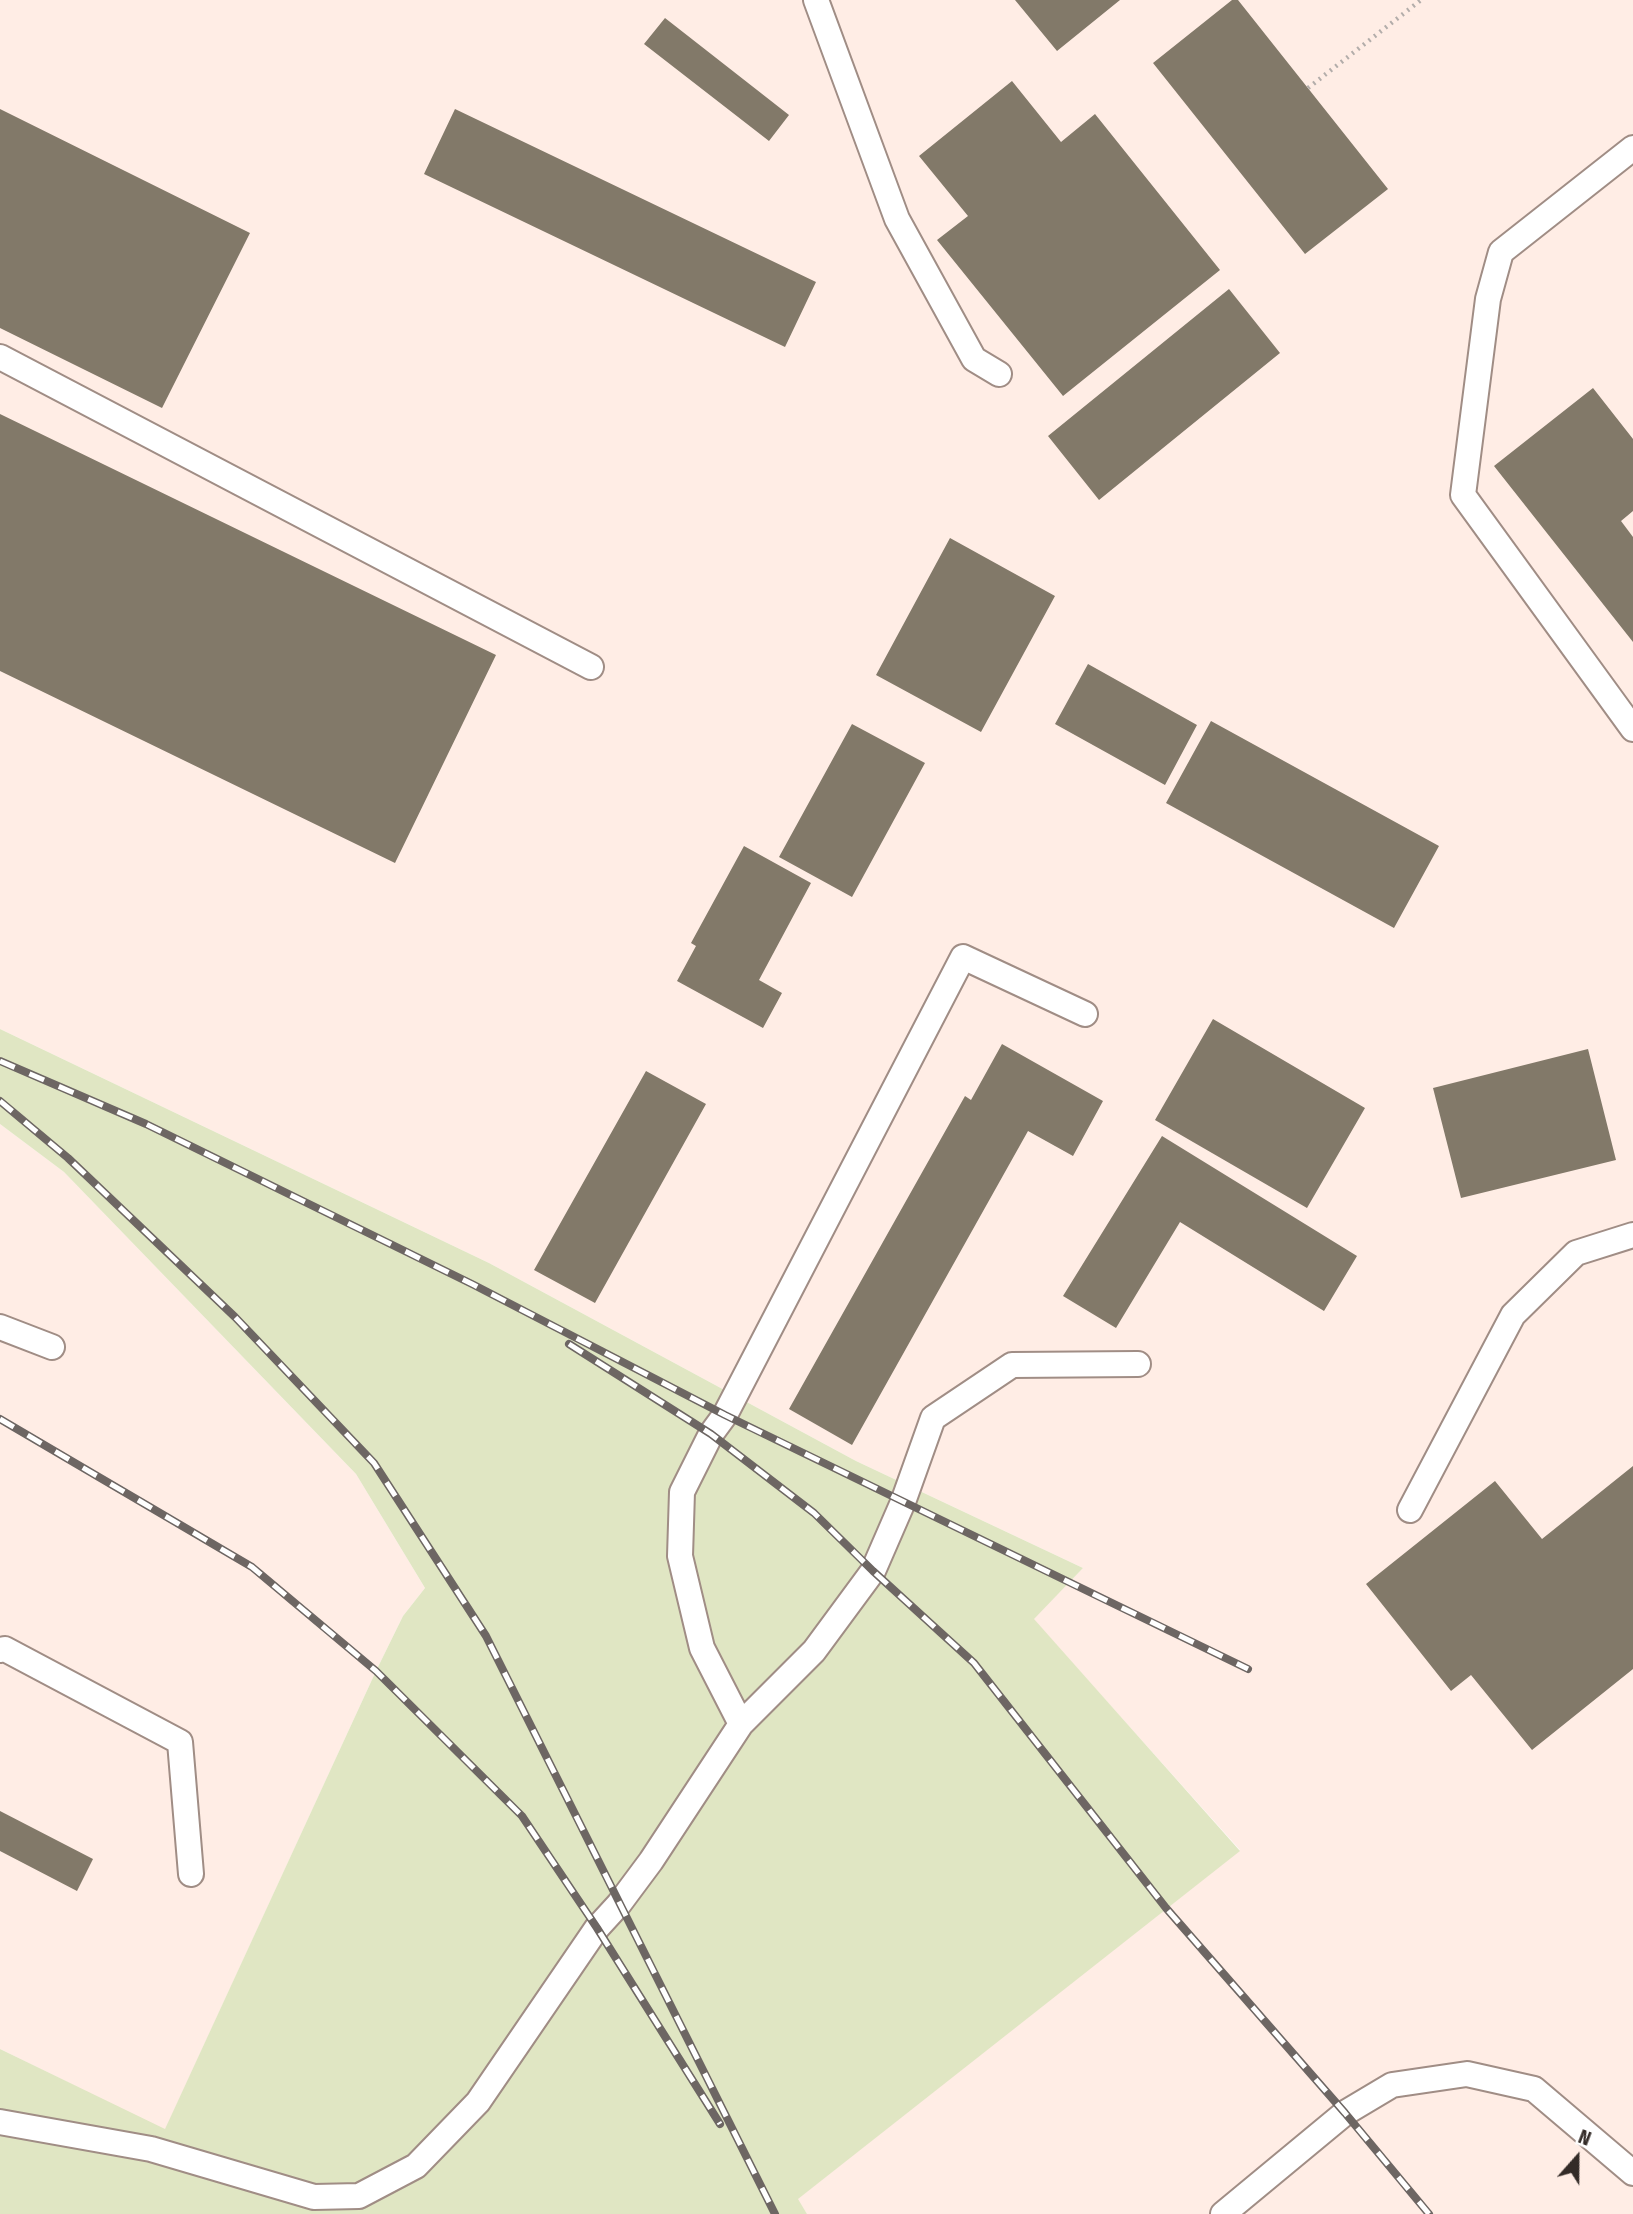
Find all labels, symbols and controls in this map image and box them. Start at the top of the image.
north arrow [1542,2123,1612,2193]
text: N [1575,2125,1594,2151]

